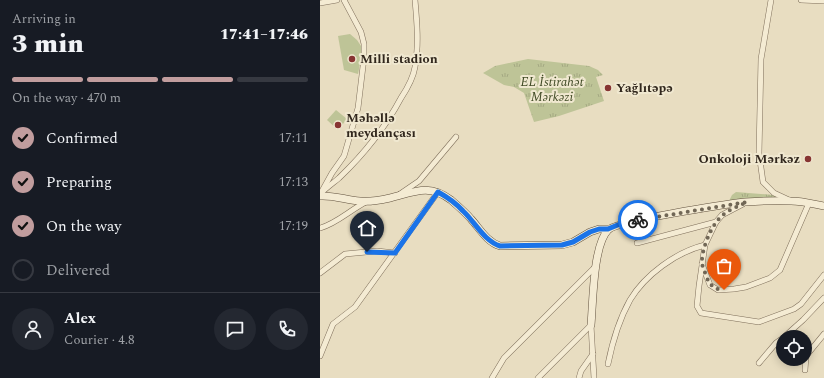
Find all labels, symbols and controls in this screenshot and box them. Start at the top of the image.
text: Arriving in [12,9,76,29]
text: 17:41–17:46 [220,23,308,46]
text: 3 min [12,24,84,64]
place label: Milli stadion [360,49,438,69]
marker: Milli stadion [347,54,357,64]
park label: EL İstirahət Mərkəzi [520,72,585,107]
place label: Yağlıtəpə [616,78,673,98]
marker: Yağlıtəpə [603,83,613,93]
text: On the way · 470 m [12,88,121,108]
place label: Məhəllə meydançası [346,108,416,143]
marker: Məhəllə meydançası [333,120,343,130]
icon: check [12,127,34,149]
text: Confirmed [46,127,118,150]
text: 17:11 [279,128,308,148]
place label: Onkoloji Mərkəz [698,149,800,169]
marker: Onkoloji Mərkəz [803,154,813,164]
icon: check [12,171,34,193]
text: Preparing [46,171,112,194]
text: 17:13 [279,172,308,192]
courier [618,200,658,240]
icon: bike [627,209,649,231]
pin [350,211,384,252]
icon: check [12,215,34,237]
text: On the way [46,215,121,238]
text: 17:19 [279,216,308,236]
icon: home [356,217,378,239]
pin [707,249,741,290]
icon: bag [713,255,735,277]
text: Delivered [46,259,110,282]
text: Alex [64,307,96,330]
button: person [12,308,54,350]
button: chat [214,308,256,350]
button: phone [266,308,308,350]
text: Courier · 4.8 [64,330,134,350]
map controls [776,330,812,366]
button: locate [776,330,812,366]

